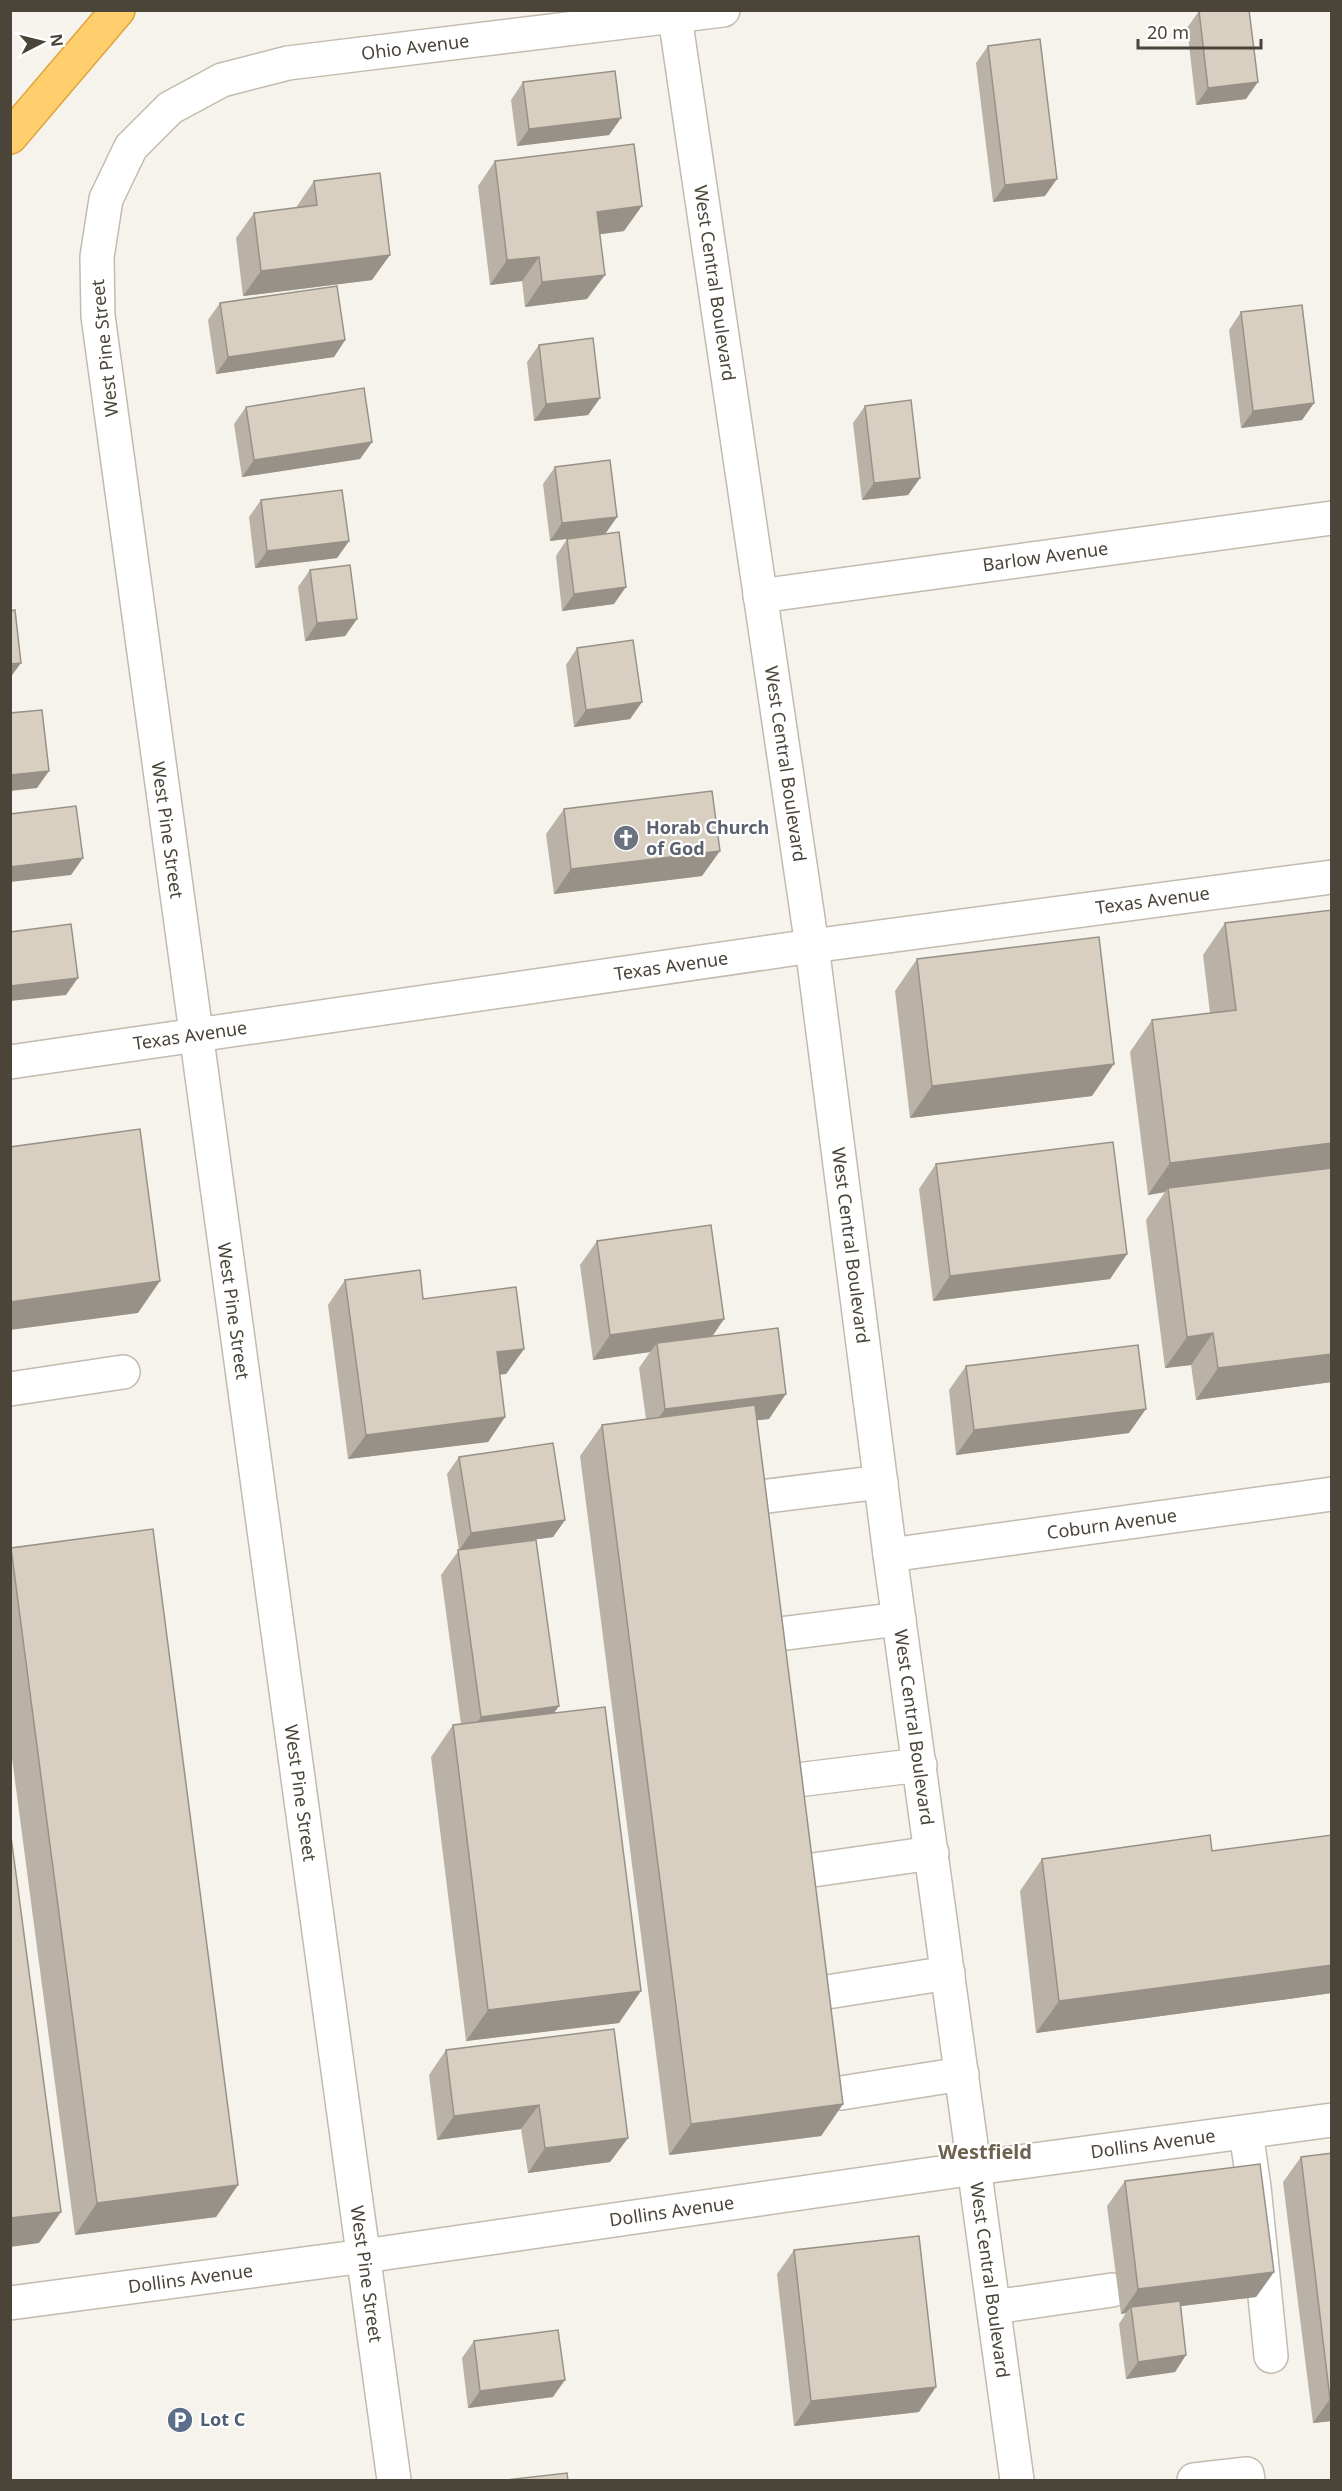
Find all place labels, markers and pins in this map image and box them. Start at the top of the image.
place label: Horab Church of God [646,815,769,860]
church icon: Horab Church of God [611,823,641,853]
parking icon: Lot C [165,2405,195,2435]
place label: Lot C [200,2407,245,2431]

